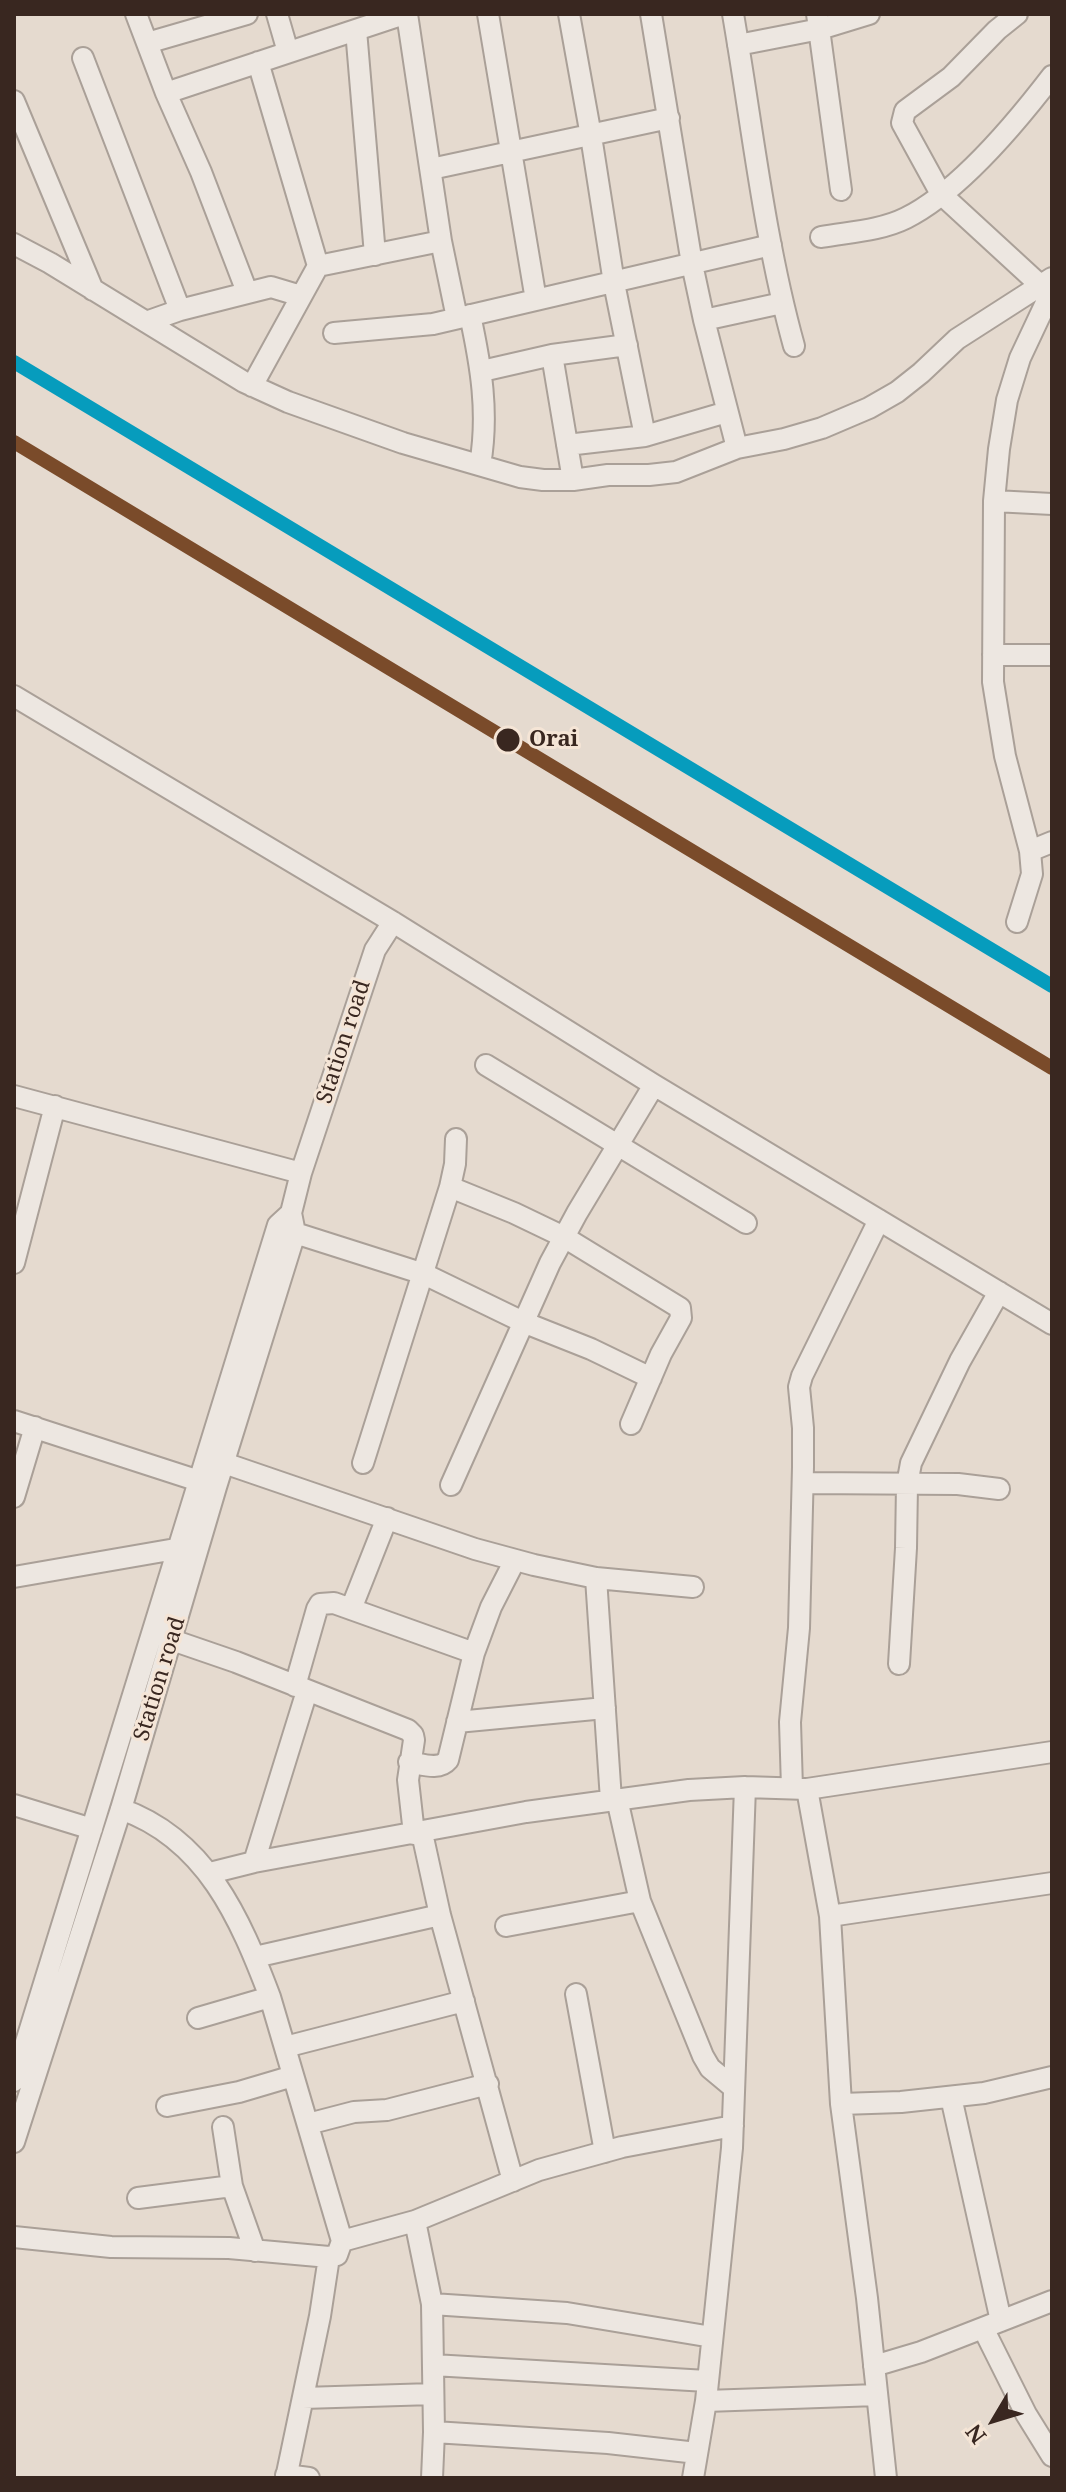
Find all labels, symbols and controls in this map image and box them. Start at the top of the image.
marker: Orai [494,726,522,754]
place label: Orai [529,727,578,753]
street label: Station road [312,977,376,1107]
street label: Station road [129,1614,191,1744]
north arrow [954,2380,1034,2460]
text: N [958,2419,992,2451]

